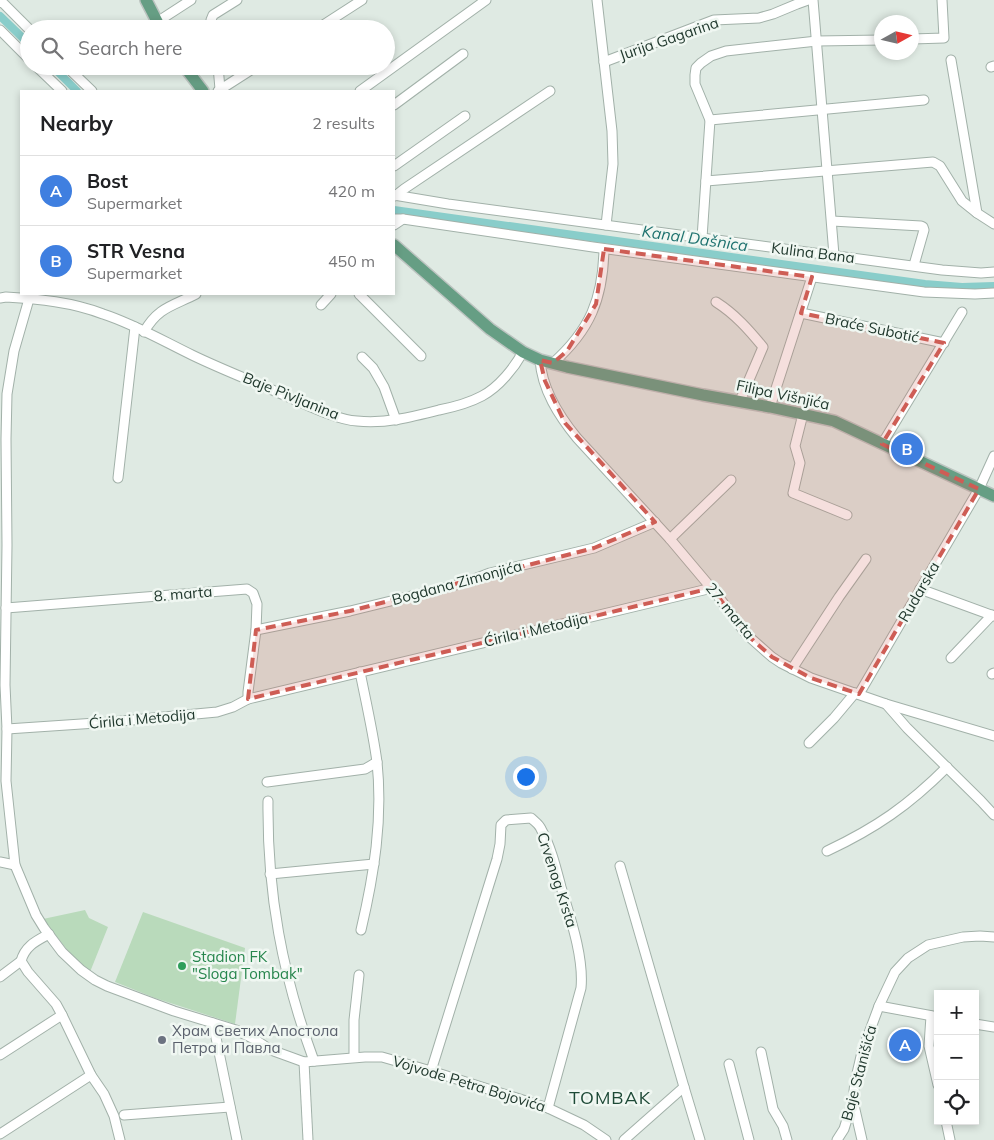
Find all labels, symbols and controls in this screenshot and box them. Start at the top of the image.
street label: Jurija Gagarina [617,13,721,64]
north arrow [874,15,919,60]
search box [20,20,395,75]
icon: search [38,34,66,62]
text: Search here [78,36,182,60]
text: Nearby [40,110,113,136]
text: 2 results [312,113,375,133]
text: Bost [87,169,128,193]
text: A [50,181,62,201]
text: 420 m [328,181,375,201]
text: Supermarket [87,193,182,213]
water label: Kanal Dašnica [641,221,750,255]
street label: Kulina Bana [770,238,856,267]
text: STR Vesna [87,239,185,263]
text: B [50,251,62,271]
text: 450 m [328,251,375,271]
text: Supermarket [87,263,182,283]
street label: Braće Subotić [823,308,921,347]
street label: Baje Pivljanina [240,368,342,424]
street label: Filipa Višnjića [735,375,831,414]
pin: B [891,430,923,468]
street label: Bogdana Zimonjića [390,556,524,609]
street label: Rudarska [894,558,943,625]
street label: 27. marta [702,578,759,643]
street label: 8. marta [153,581,213,606]
street label: Ćirila i Metodija [482,608,590,651]
street label: Ćirila i Metodija [88,704,196,733]
your location [513,764,539,790]
street label: Crvenog Krsta [533,830,582,930]
place label: Stadion FK "Sloga Tombak" [192,947,303,983]
marker: Stadion FK "Sloga Tombak" [176,960,188,972]
map controls [934,990,979,1125]
button: + [934,990,979,1035]
place label: Храм Светих Апостола Петра и Павла [172,1021,338,1057]
street label: Baje Stanišića [837,1023,880,1123]
pin: A [889,1026,921,1064]
marker: Храм Светих Апостола Петра и Павла [156,1034,168,1046]
button: − [934,1035,979,1080]
street label: Vojvode Petra Bojovića [390,1051,548,1116]
button: locate [934,1080,979,1125]
district label: TOMBAK [569,1086,651,1109]

